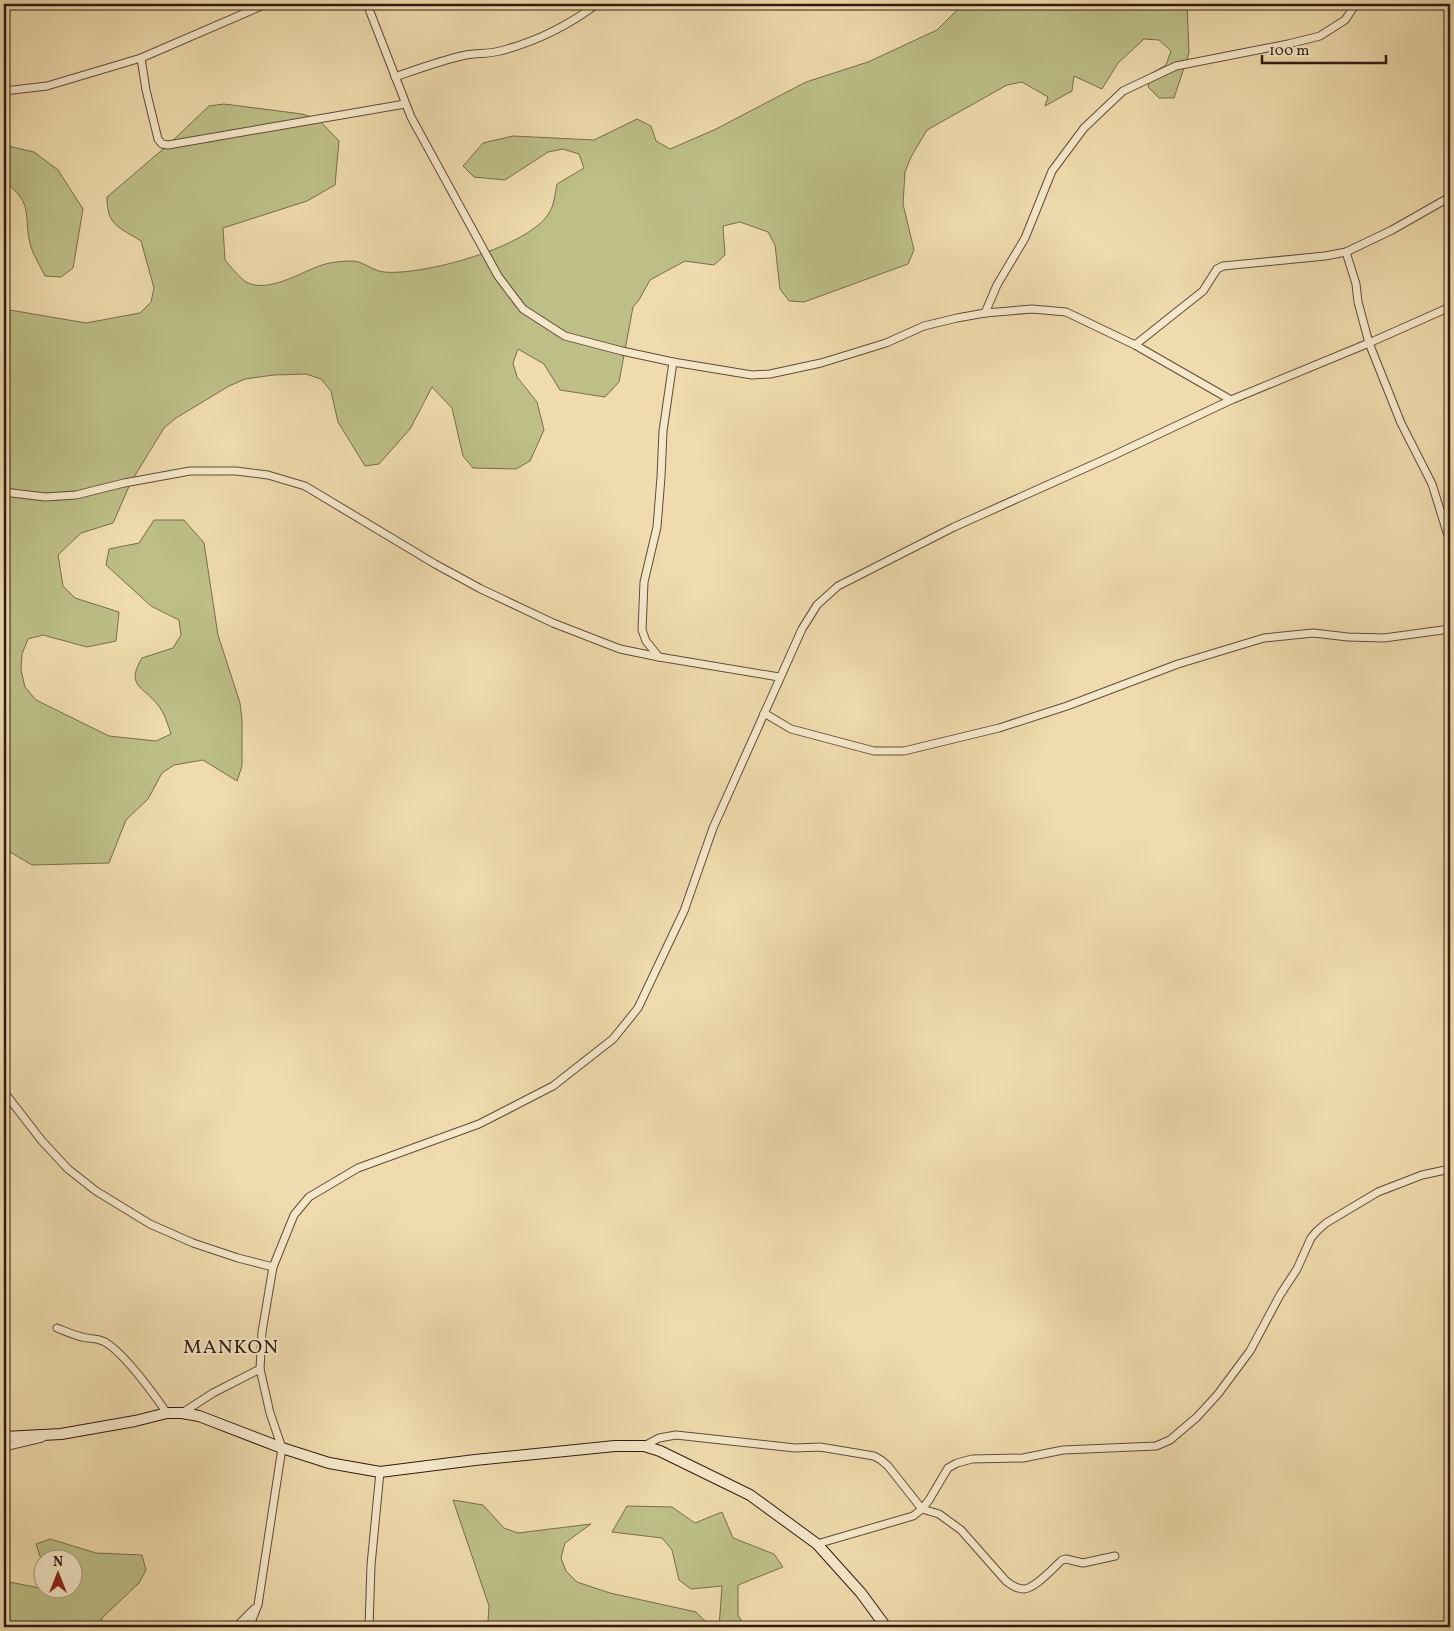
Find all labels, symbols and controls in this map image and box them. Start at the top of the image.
scale bar [1262,32,1385,64]
text: 100 m [1269,41,1309,62]
district label: MANKON [183,1334,279,1362]
north arrow [32,1548,82,1598]
text: N [53,1553,63,1572]

